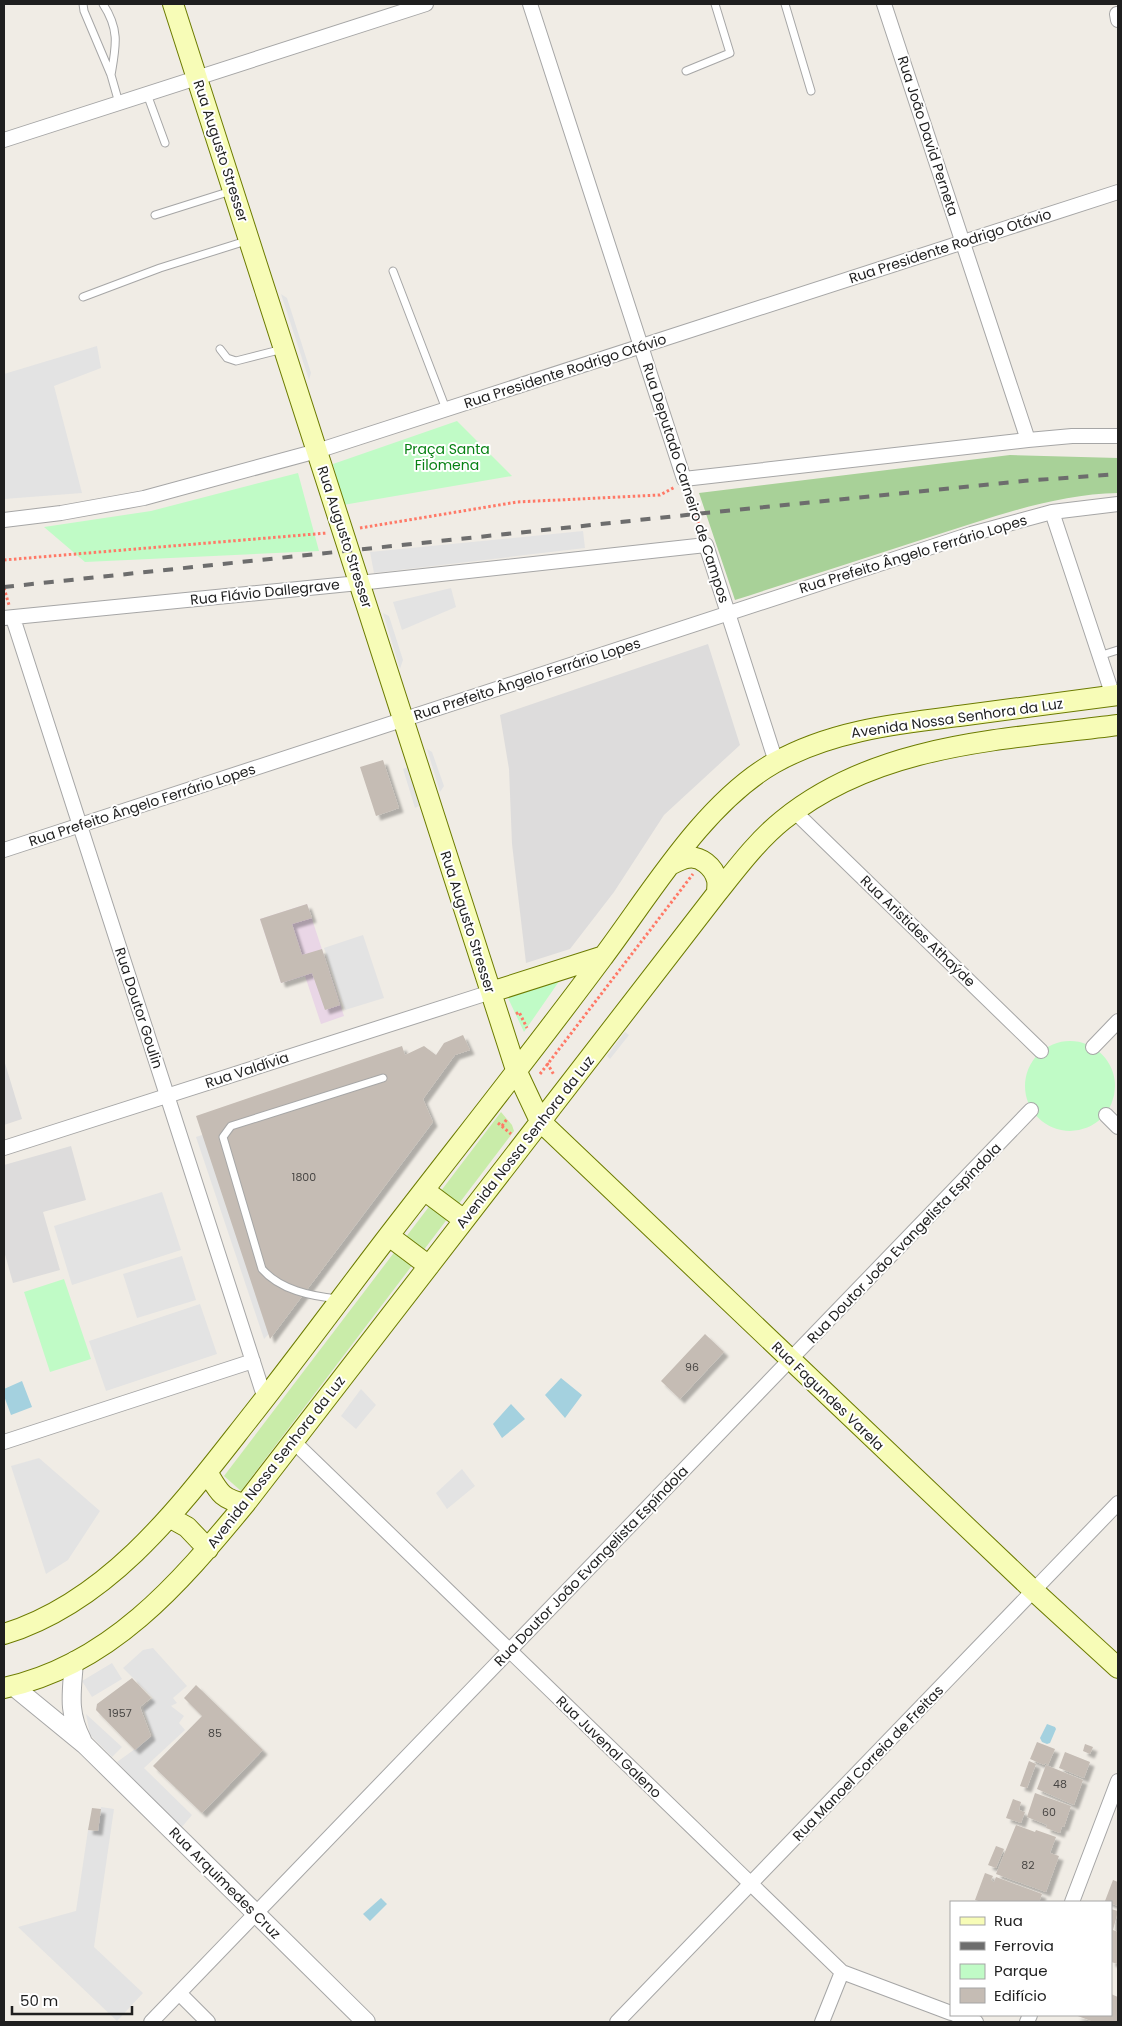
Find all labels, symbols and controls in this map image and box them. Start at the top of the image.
street label: Rua João David Perneta [893,53,963,219]
street label: Rua Augusto Stresser [189,77,253,225]
street label: Rua Presidente Rodrigo Otávio [846,204,1054,288]
street label: Rua Presidente Rodrigo Otávio [461,329,669,413]
street label: Rua Deputado Carneiro de Campos [638,360,734,606]
park label: Praça Santa Filomena [404,439,490,475]
street label: Rua Augusto Stresser [313,463,377,611]
street label: Rua Prefeito Ângelo Ferrário Lopes [797,510,1029,598]
street label: Rua Flávio Dallegrave [189,574,341,610]
street label: Rua Prefeito Ângelo Ferrário Lopes [411,633,643,725]
street label: Avenida Nossa Senhora da Luz [850,693,1064,743]
street label: Rua Prefeito Ângelo Ferrário Lopes [26,759,258,851]
street label: Rua Augusto Stresser [436,848,500,996]
street label: Rua Aristides Athaýde [856,871,980,991]
street label: Rua Doutor Goulin [110,945,168,1071]
street label: Rua Valdívia [203,1047,291,1093]
street label: Avenida Nossa Senhora da Luz [451,1052,599,1232]
street label: Rua Doutor João Evangelista Espíndola [802,1138,1006,1348]
house number: 1800 [292,1169,316,1185]
street label: Rua Fagundes Varela [767,1337,889,1455]
house number: 96 [685,1359,699,1375]
street label: Avenida Nossa Senhora da Luz [202,1372,350,1552]
street label: Rua Doutor João Evangelista Espíndola [489,1461,693,1671]
street label: Rua Manoel Correia de Freitas [788,1681,948,1845]
street label: Rua Juvenal Galeno [552,1691,666,1803]
house number: 1957 [108,1705,132,1721]
house number: 85 [208,1725,222,1741]
house number: 48 [1053,1776,1067,1792]
house number: 60 [1042,1804,1056,1820]
street label: Rua Arquimedes Cruz [165,1823,285,1943]
house number: 82 [1021,1857,1035,1873]
legend [950,1901,1112,2016]
text: Rua [994,1910,1023,1931]
text: Ferrovia [994,1935,1054,1956]
text: Parque [994,1960,1047,1981]
scale bar [12,1984,132,2016]
text: Edifício [994,1985,1047,2006]
text: 50 m [20,1990,58,2011]

